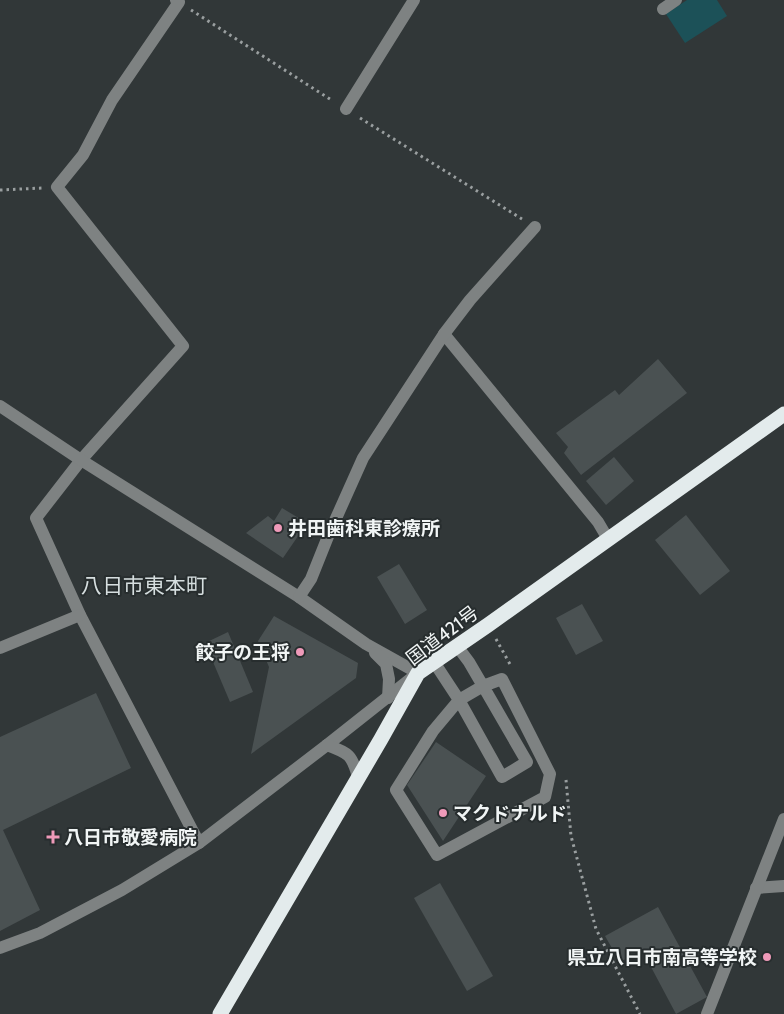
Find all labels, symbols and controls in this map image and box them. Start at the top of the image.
place label: 井田歯科東診療所 [288,517,440,540]
marker: 井田歯科東診療所 [272,522,284,534]
district label: 八日市東本町 [81,573,207,598]
street label: 国道421号 [402,601,483,670]
place label: 餃子の王将 [195,641,290,664]
marker: 餃子の王将 [294,646,306,658]
place label: マクドナルド [453,802,567,825]
marker: マクドナルド [437,807,449,819]
place label: 八日市敬愛病院 [64,826,197,849]
marker: 八日市敬愛病院 [46,830,60,844]
place label: 県立八日市南高等学校 [567,946,757,969]
marker: 県立八日市南高等学校 [761,951,773,963]

